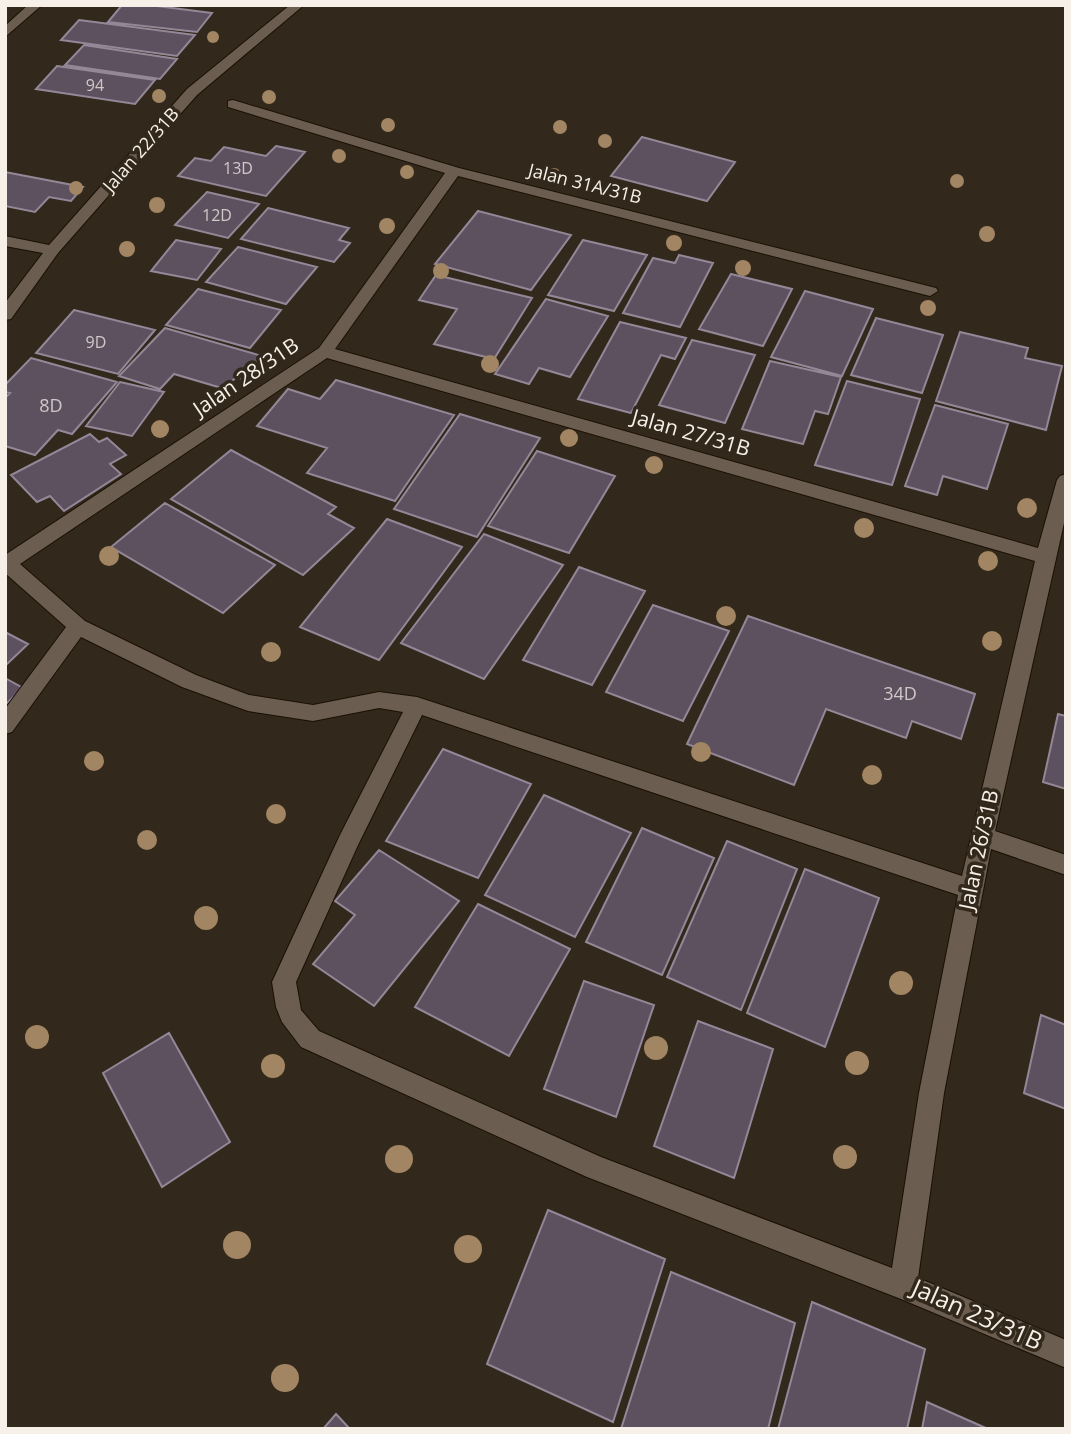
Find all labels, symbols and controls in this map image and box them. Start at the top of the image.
house number: 94 [86,74,104,96]
street label: Jalan 22/31B [96,102,184,198]
house number: 13D [223,157,253,179]
street label: Jalan 31A/31B [524,157,644,209]
house number: 12D [202,204,232,226]
street label: Jalan 28/31B [185,330,304,423]
house number: 9D [86,331,106,353]
house number: 8D [39,393,63,417]
street label: Jalan 27/31B [627,401,754,462]
house number: 34D [883,681,917,705]
street label: Jalan 26/31B [951,787,1004,914]
street label: Jalan 23/31B [905,1269,1048,1357]

